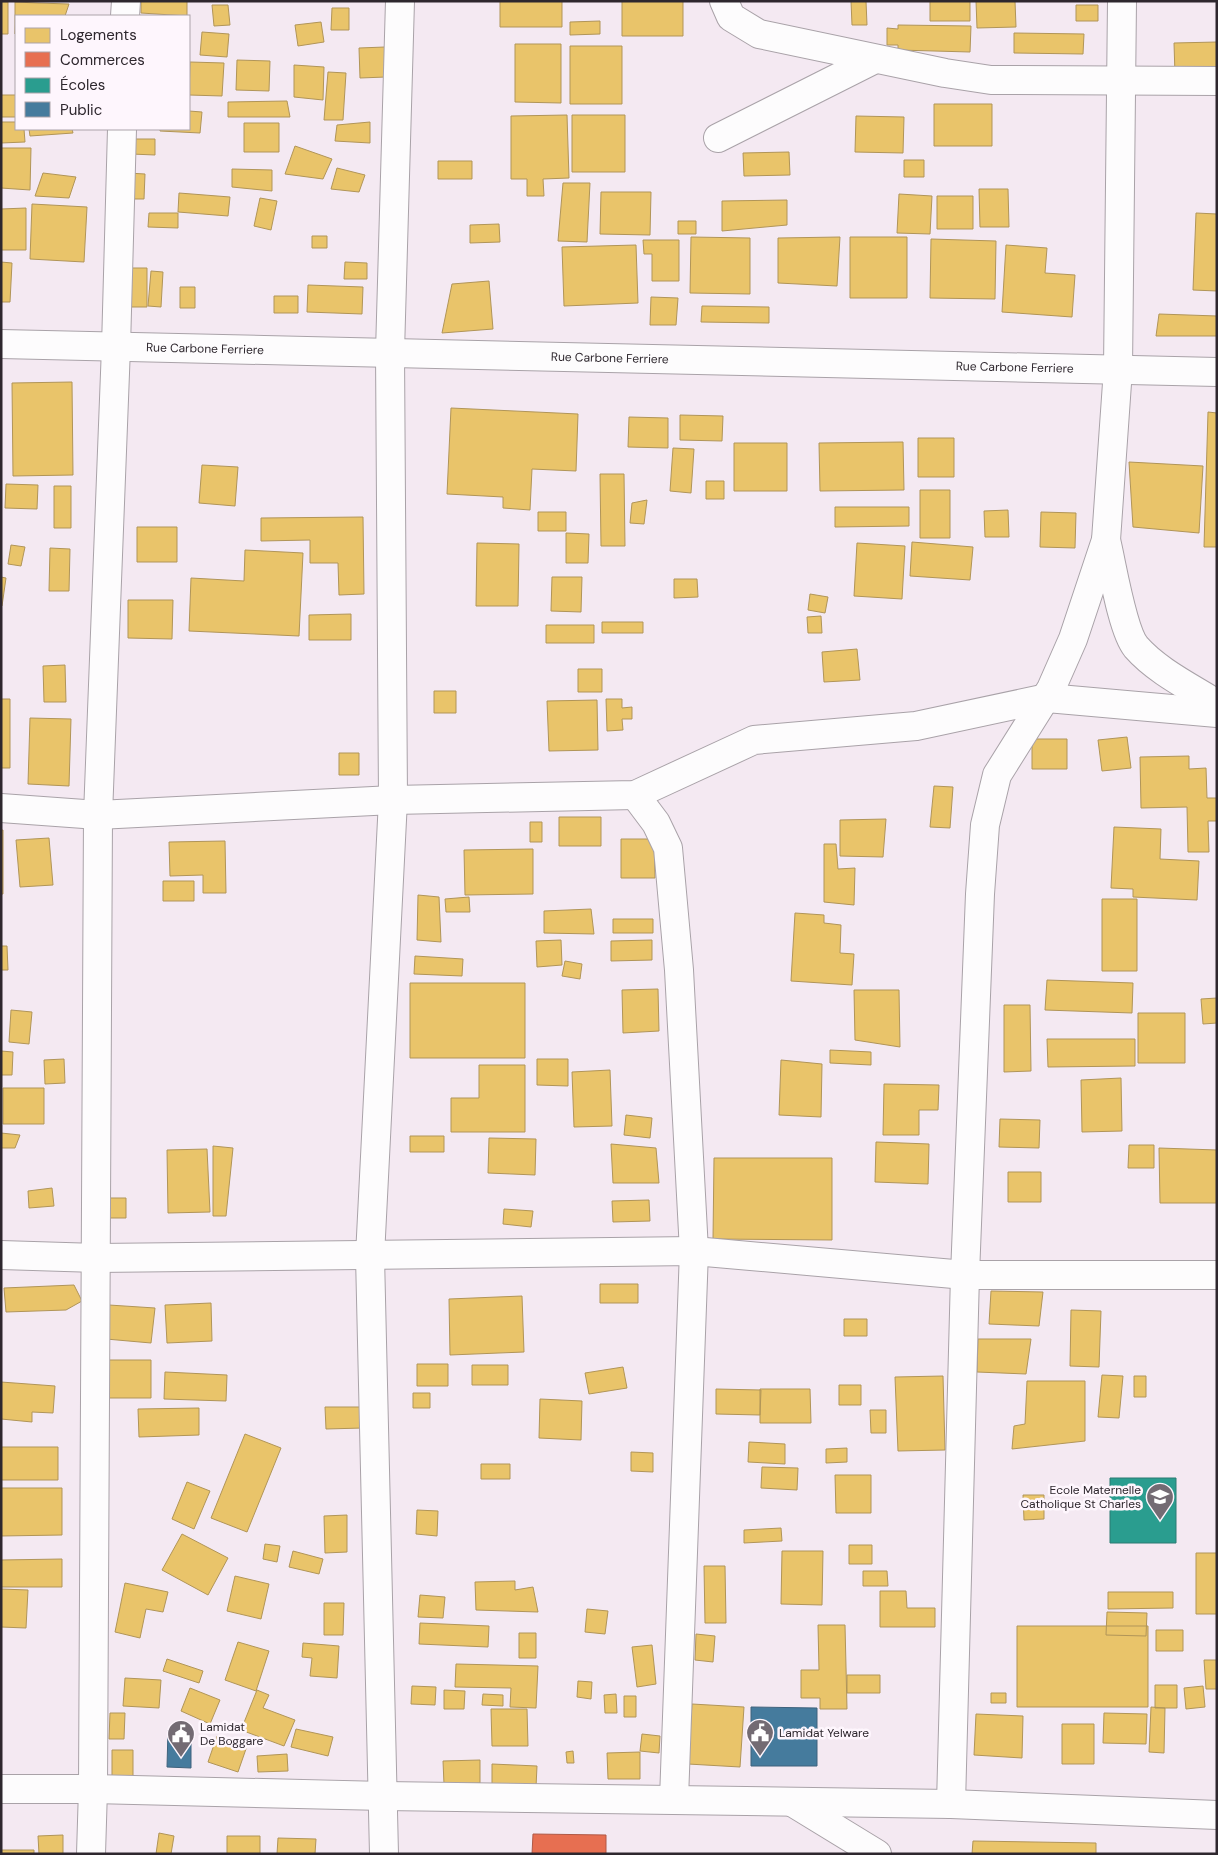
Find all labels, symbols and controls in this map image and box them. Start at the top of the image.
legend [15,15,190,130]
text: Logements [60,25,137,45]
text: Commerces [60,50,145,70]
text: Écoles [60,75,105,95]
text: Public [60,100,102,120]
street label: Rue Carbone Ferriere [146,339,264,358]
street label: Rue Carbone Ferriere [551,349,669,367]
street label: Rue Carbone Ferriere [956,358,1074,377]
place label: Ecole Maternelle Catholique St Charles [1021,1482,1141,1512]
school or university icon: Ecole Maternelle Catholique St Charles [1145,1482,1175,1521]
public building icon: Lamidat Yelware [745,1718,775,1757]
public building icon: Lamidat De Boggare [166,1719,196,1758]
place label: Lamidat De Boggare [200,1719,263,1749]
place label: Lamidat Yelware [779,1725,869,1741]

